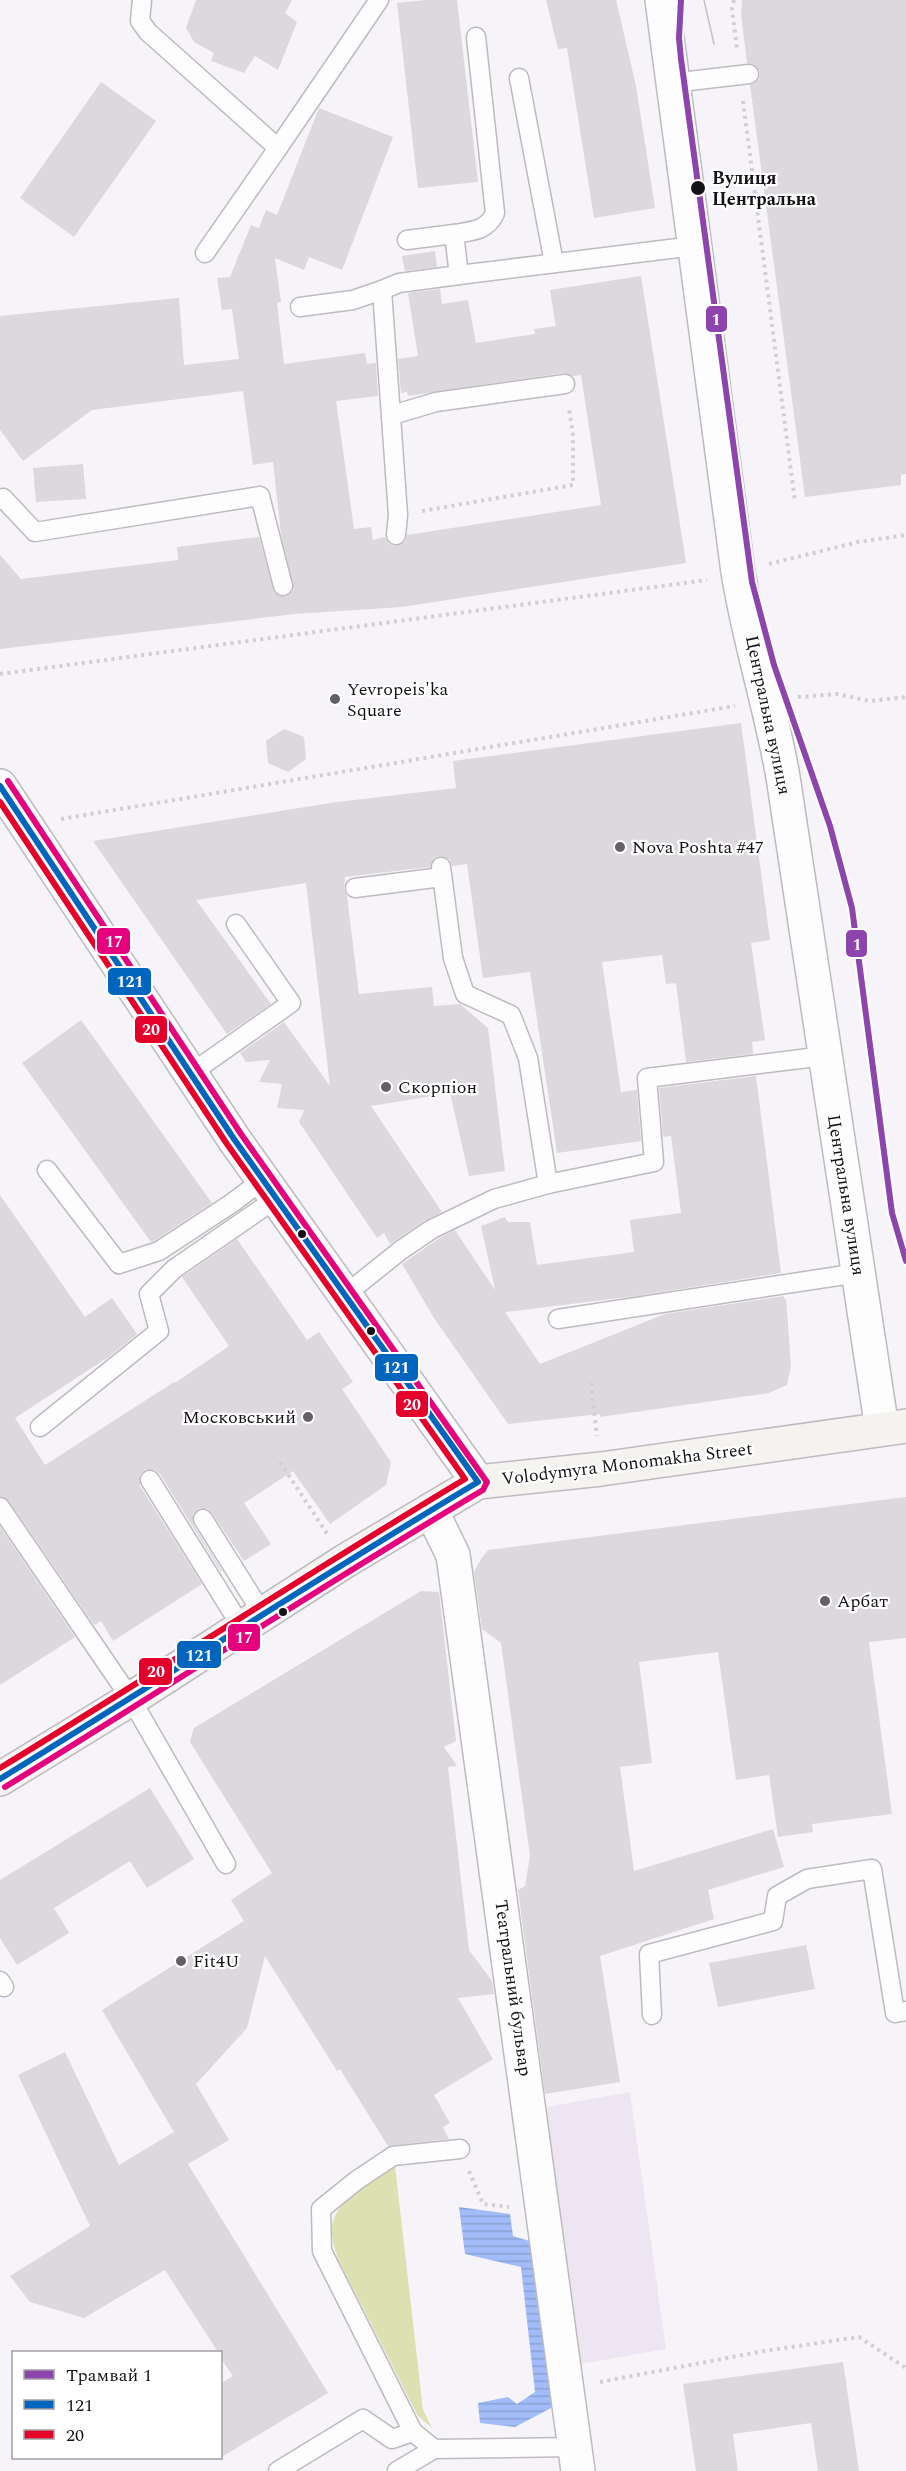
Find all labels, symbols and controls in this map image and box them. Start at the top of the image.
place label: Вулиця Центральна [712,165,817,213]
marker: Вулиця Центральна [689,179,707,197]
line badge: 1 [705,305,728,333]
text: 1 [712,308,720,332]
street label: Центральна вулиця [738,633,798,797]
place label: Yevropeis'ka Square [347,676,449,724]
marker: Yevropeis'ka Square [328,692,342,706]
place label: Nova Poshta #47 [632,834,764,861]
marker: Nova Poshta #47 [613,840,627,854]
line badge: 17 [96,927,131,955]
line badge: 1 [845,929,868,958]
text: 17 [105,930,123,954]
text: 1 [853,933,861,957]
line badge: 121 [107,967,152,996]
text: 121 [117,970,143,994]
line badge: 20 [134,1015,168,1044]
text: 20 [142,1018,160,1042]
place label: Скорпіон [398,1074,477,1101]
marker: Скорпіон [379,1080,393,1094]
street label: Центральна вулиця [820,1113,872,1277]
unlabelled marker [296,1228,308,1240]
unlabelled marker [365,1325,377,1337]
line badge: 121 [374,1353,419,1382]
text: 121 [383,1356,409,1380]
line badge: 20 [395,1390,429,1418]
text: 20 [403,1393,421,1417]
place label: Московський [183,1404,296,1431]
marker: Московський [301,1410,315,1424]
street label: Volodymyra Monomakha Street [500,1435,754,1493]
place label: Арбат [837,1588,888,1615]
marker: Арбат [818,1594,832,1608]
unlabelled marker [277,1606,289,1618]
line badge: 17 [227,1623,261,1652]
text: 17 [235,1626,253,1650]
line badge: 121 [176,1640,222,1669]
text: 121 [186,1644,212,1668]
line badge: 20 [138,1657,173,1686]
text: 20 [147,1660,165,1684]
street label: Театральний бульвар [487,1898,539,2078]
place label: Fit4U [193,1948,239,1975]
marker: Fit4U [174,1954,188,1968]
legend [12,2351,222,2459]
text: Трамвай 1 [66,2362,152,2389]
text: 121 [66,2392,93,2419]
text: 20 [66,2422,84,2449]

